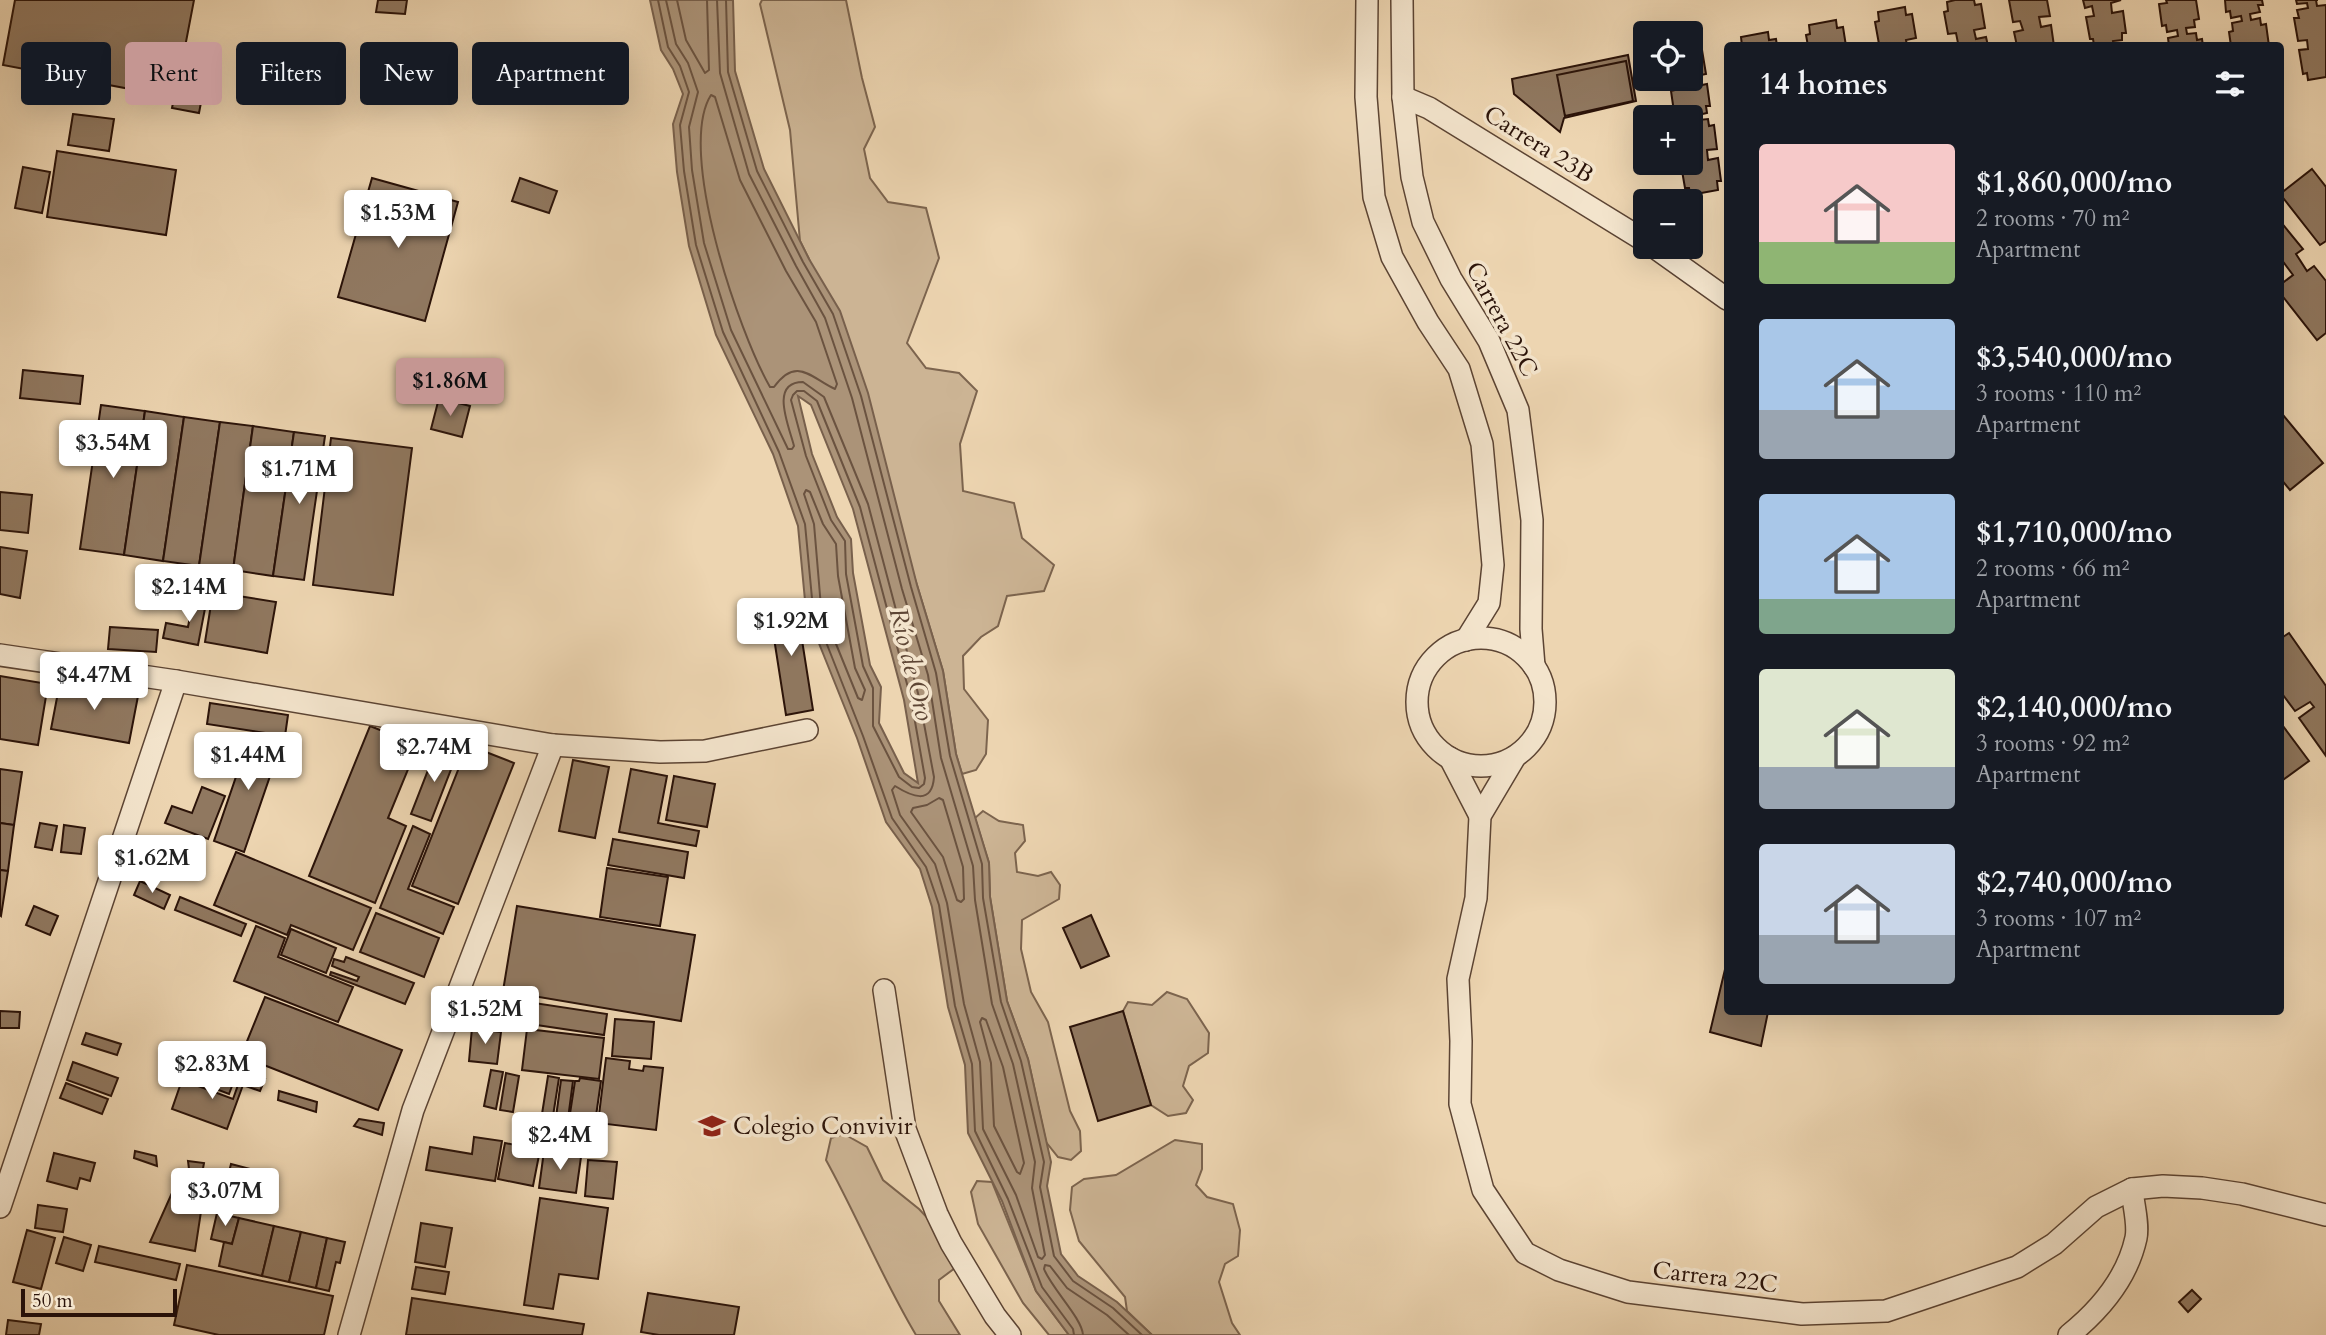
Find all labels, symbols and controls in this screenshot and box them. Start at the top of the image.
map controls [1633,21,1703,259]
button: locate [1633,21,1703,91]
chip: Buy [21,42,111,105]
chip: Rent [125,42,222,105]
chip: Filters [236,42,346,105]
chip: New [360,42,458,105]
chip: Apartment [472,42,629,105]
text: 14 homes [1759,64,1888,105]
icon: filters [2211,65,2249,103]
street label: Carrera 23B [1478,98,1600,191]
button: + [1633,105,1703,175]
text: $1,860,000/mo [1976,162,2172,203]
icon: home [1815,172,1899,256]
button: − [1633,189,1703,259]
pin: $1.53M [341,190,455,250]
text: $1.53M [360,197,436,228]
text: 2 rooms · 70 m² [1976,203,2129,234]
text: Apartment [1976,234,2080,265]
street label: Carrera 22C [1457,256,1546,382]
text: $3,540,000/mo [1976,337,2172,378]
icon: home [1815,347,1899,431]
pin: $1.86M [393,358,507,418]
text: $1.86M [412,365,488,396]
text: 3 rooms · 110 m² [1976,378,2141,409]
text: Apartment [1976,409,2080,440]
pin: $3.54M [56,420,170,480]
text: $3.54M [75,427,151,458]
pin: $1.71M [242,447,356,506]
text: $1.71M [261,453,337,484]
text: $1,710,000/mo [1976,512,2172,553]
icon: home [1815,522,1899,606]
text: 2 rooms · 66 m² [1976,553,2129,584]
pin: $2.14M [132,564,246,624]
text: $2.14M [151,571,227,602]
text: Apartment [1976,584,2080,615]
pin: $1.92M [734,598,848,658]
water label: Río de Oro [881,604,942,724]
text: $1.92M [753,605,829,636]
pin: $4.47M [37,652,151,712]
text: $4.47M [56,659,132,690]
text: $2,140,000/mo [1976,687,2172,728]
icon: home [1815,697,1899,781]
pin: $2.74M [377,724,491,784]
text: 3 rooms · 92 m² [1976,728,2129,759]
text: $2.74M [396,731,472,762]
pin: $1.44M [191,732,305,792]
text: $1.44M [210,739,286,770]
text: Apartment [1976,759,2080,790]
pin: $1.62M [95,836,209,895]
text: $1.62M [114,842,190,873]
text: $2,740,000/mo [1976,862,2172,903]
icon: home [1815,872,1899,956]
text: 3 rooms · 107 m² [1976,903,2141,934]
text: Apartment [1976,934,2080,965]
pin: $1.52M [428,986,542,1046]
text: $1.52M [447,993,523,1024]
pin: $2.83M [155,1042,269,1101]
text: $2.83M [174,1048,250,1079]
place label: Colegio Convivir [733,1110,913,1143]
school or university icon: Colegio Convivir [697,1111,727,1141]
pin: $2.4M [511,1112,609,1172]
text: $2.4M [528,1119,592,1150]
pin: $3.07M [168,1168,282,1228]
text: $3.07M [187,1175,263,1206]
street label: Carrera 22C [1651,1253,1779,1302]
scale bar [21,1286,177,1318]
text: 50 m [32,1288,73,1314]

